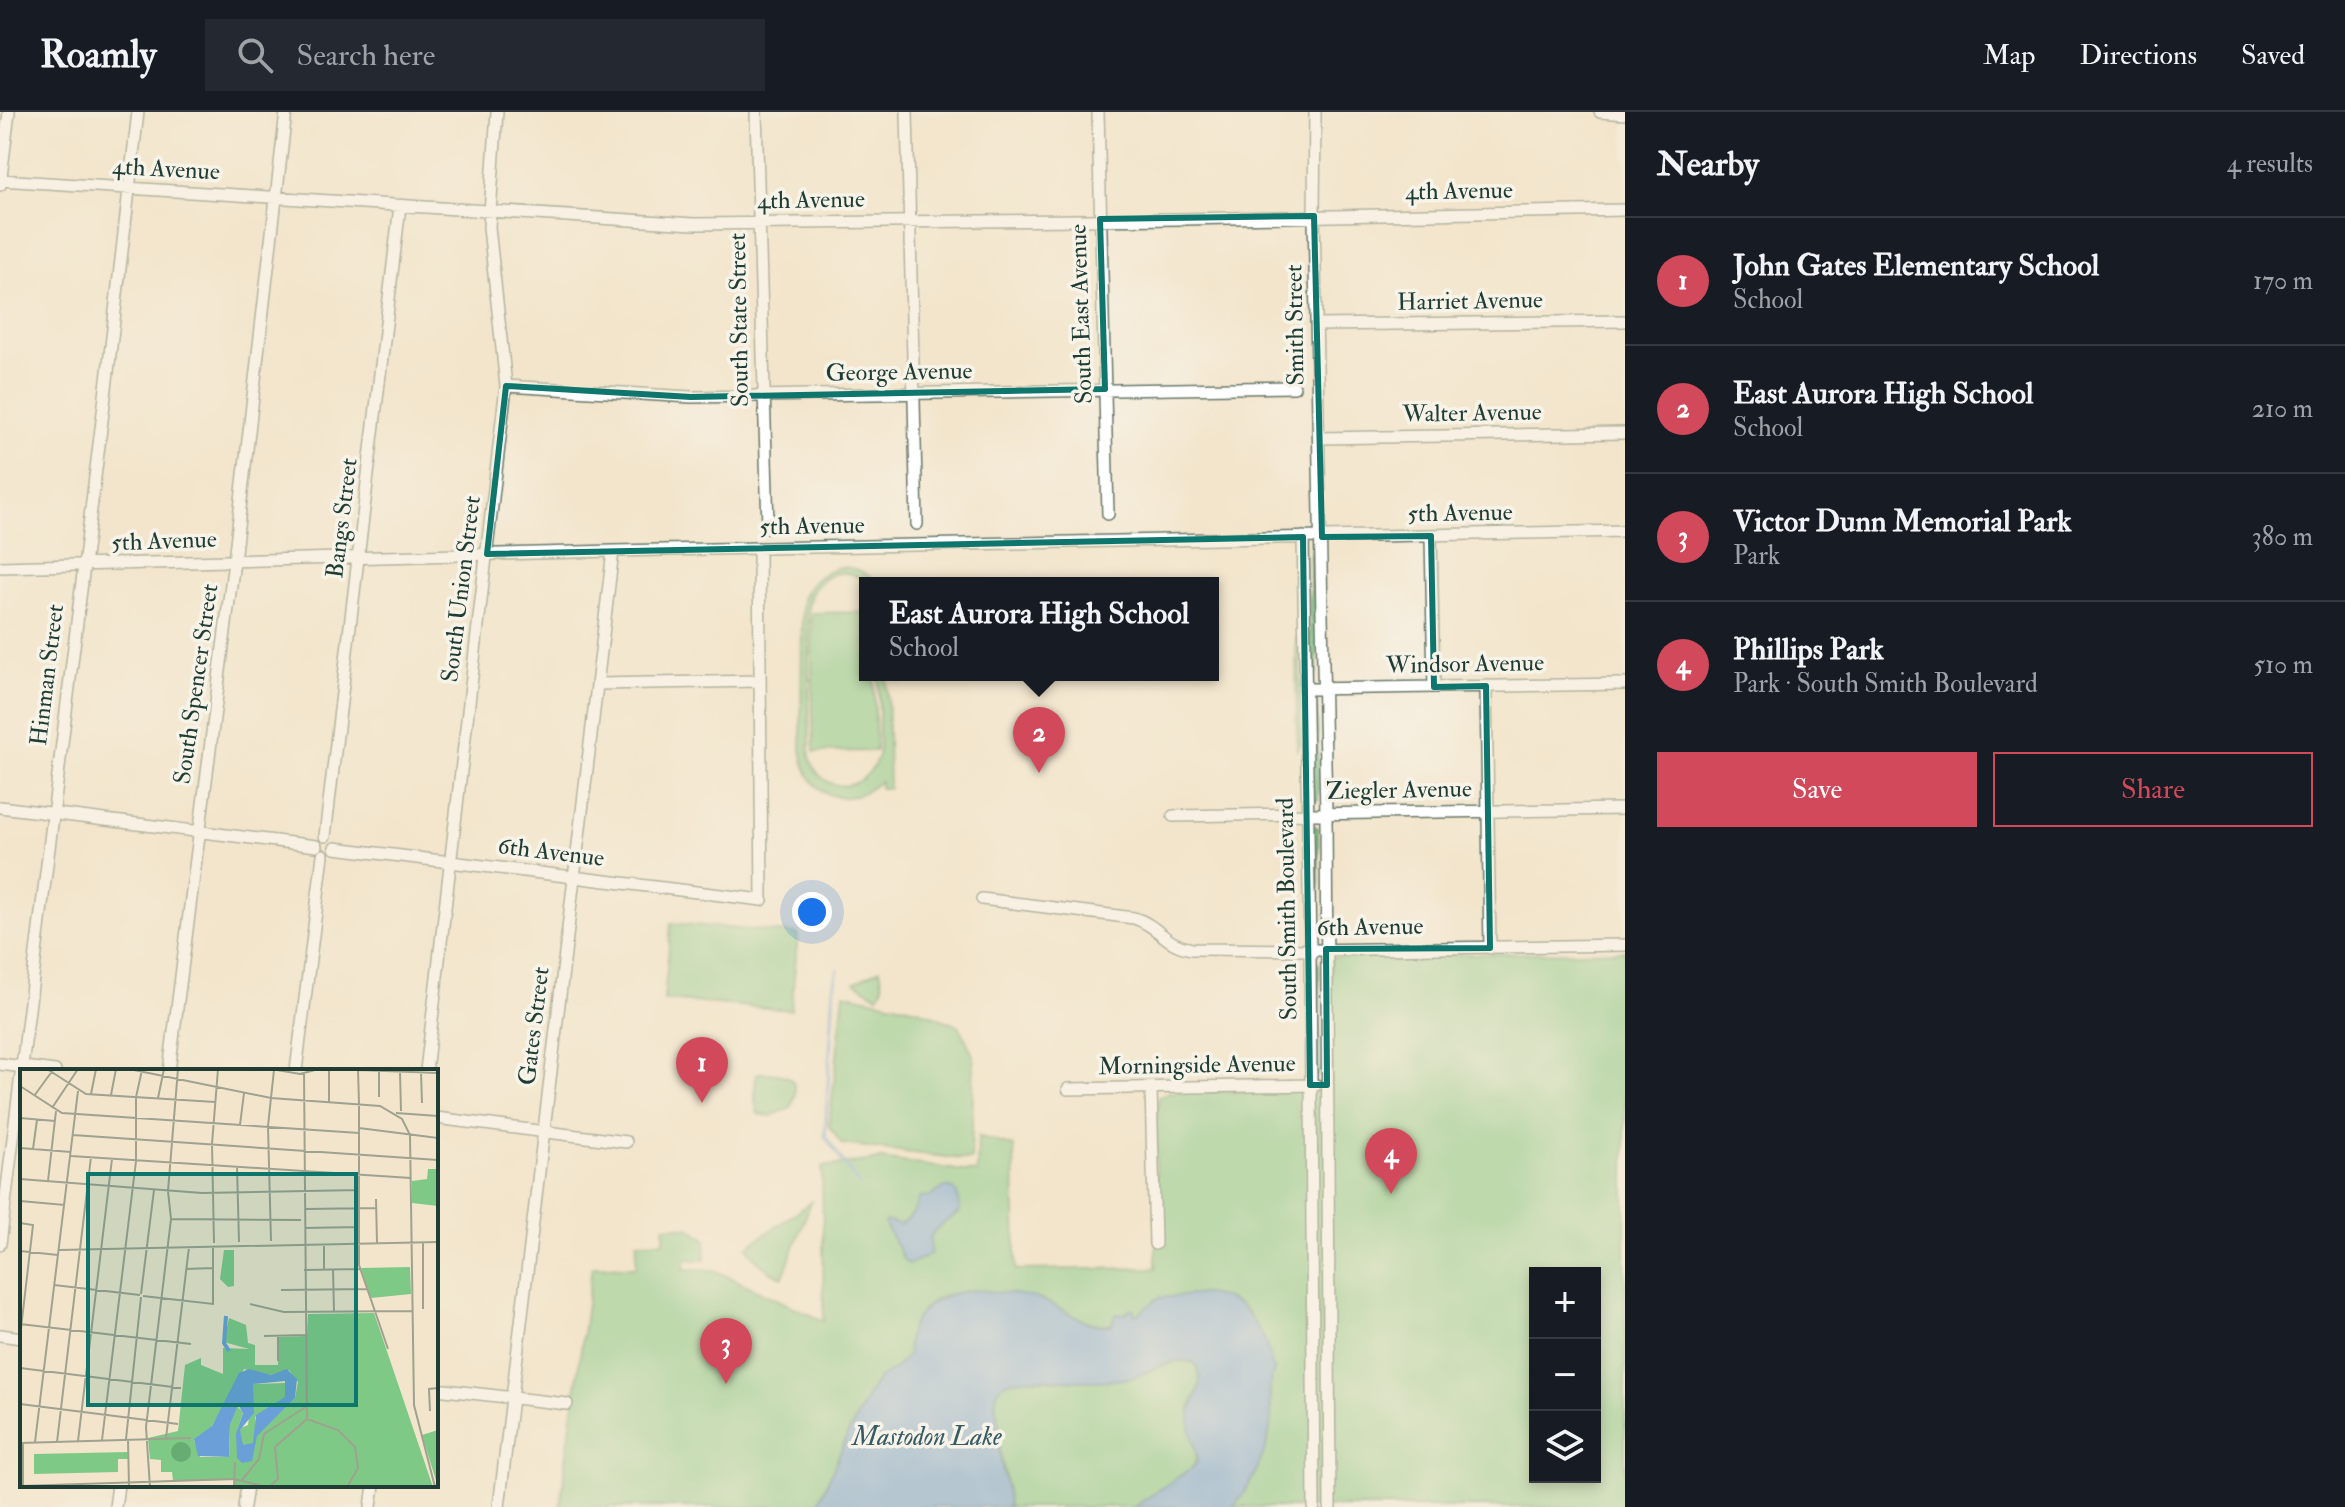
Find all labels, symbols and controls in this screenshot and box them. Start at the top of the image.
search box [205,19,765,91]
text: Roamly [40,31,157,79]
icon: search [233,33,277,77]
text: Search here [297,37,435,74]
text: Map [1983,38,2036,73]
text: Directions [2080,38,2197,73]
text: Saved [2241,38,2305,73]
text: Nearby [1657,143,1759,186]
text: 4 results [2227,148,2313,180]
street label: 4th Avenue [111,151,221,187]
street label: 4th Avenue [1405,175,1513,207]
street label: 4th Avenue [757,184,865,216]
street label: South East Avenue [1062,223,1100,405]
street label: South State Street [722,232,756,407]
text: John Gates Elementary School [1733,247,2099,284]
street label: Smith Street [1278,264,1312,386]
text: 1 [1678,265,1688,297]
text: 170 m [2253,265,2313,297]
street label: Harriet Avenue [1397,284,1543,318]
text: School [1733,284,1803,316]
street label: George Avenue [825,355,973,389]
text: East Aurora High School [1733,375,2033,412]
text: 2 [1676,393,1690,425]
text: 210 m [2252,393,2313,425]
street label: Walter Avenue [1401,396,1542,430]
text: School [1733,412,1803,444]
street label: Bangs Street [319,456,365,580]
street label: South Union Street [434,494,488,684]
street label: 5th Avenue [1407,497,1513,529]
text: Victor Dunn Memorial Park [1733,503,2072,540]
street label: 5th Avenue [759,510,865,542]
text: 3 [1678,521,1688,553]
text: 380 m [2252,521,2313,553]
street label: 5th Avenue [111,524,217,558]
text: Park [1733,540,1780,572]
popup [859,577,1219,681]
street label: South Spencer Street [167,582,225,786]
text: East Aurora High School [889,595,1189,632]
street label: Hinman Street [23,602,71,747]
text: Phillips Park [1733,631,1884,668]
text: School [889,632,959,664]
street label: Windsor Avenue [1385,647,1544,681]
text: 4 [1676,649,1690,681]
text: 510 m [2253,649,2313,681]
text: Park · South Smith Boulevard [1733,668,2038,700]
pin: 2 [1013,707,1065,773]
button: Save [1657,752,1977,827]
button: Share [1993,752,2313,827]
street label: Ziegler Avenue [1326,773,1472,807]
street label: South Smith Boulevard [1270,797,1304,1021]
street label: 6th Avenue [496,830,606,874]
your location [792,892,832,932]
street label: 6th Avenue [1316,911,1424,943]
street label: Gates Street [511,965,557,1087]
pin: 1 [676,1037,728,1103]
street label: Morningside Avenue [1098,1048,1296,1082]
inset map [20,1069,438,1487]
pin: 4 [1365,1128,1417,1194]
map controls [1529,1267,1601,1483]
button: + [1529,1267,1601,1339]
pin: 3 [700,1318,752,1384]
button: − [1529,1339,1601,1411]
button: layers [1529,1411,1601,1483]
water label: Mastodon Lake [850,1421,1002,1453]

